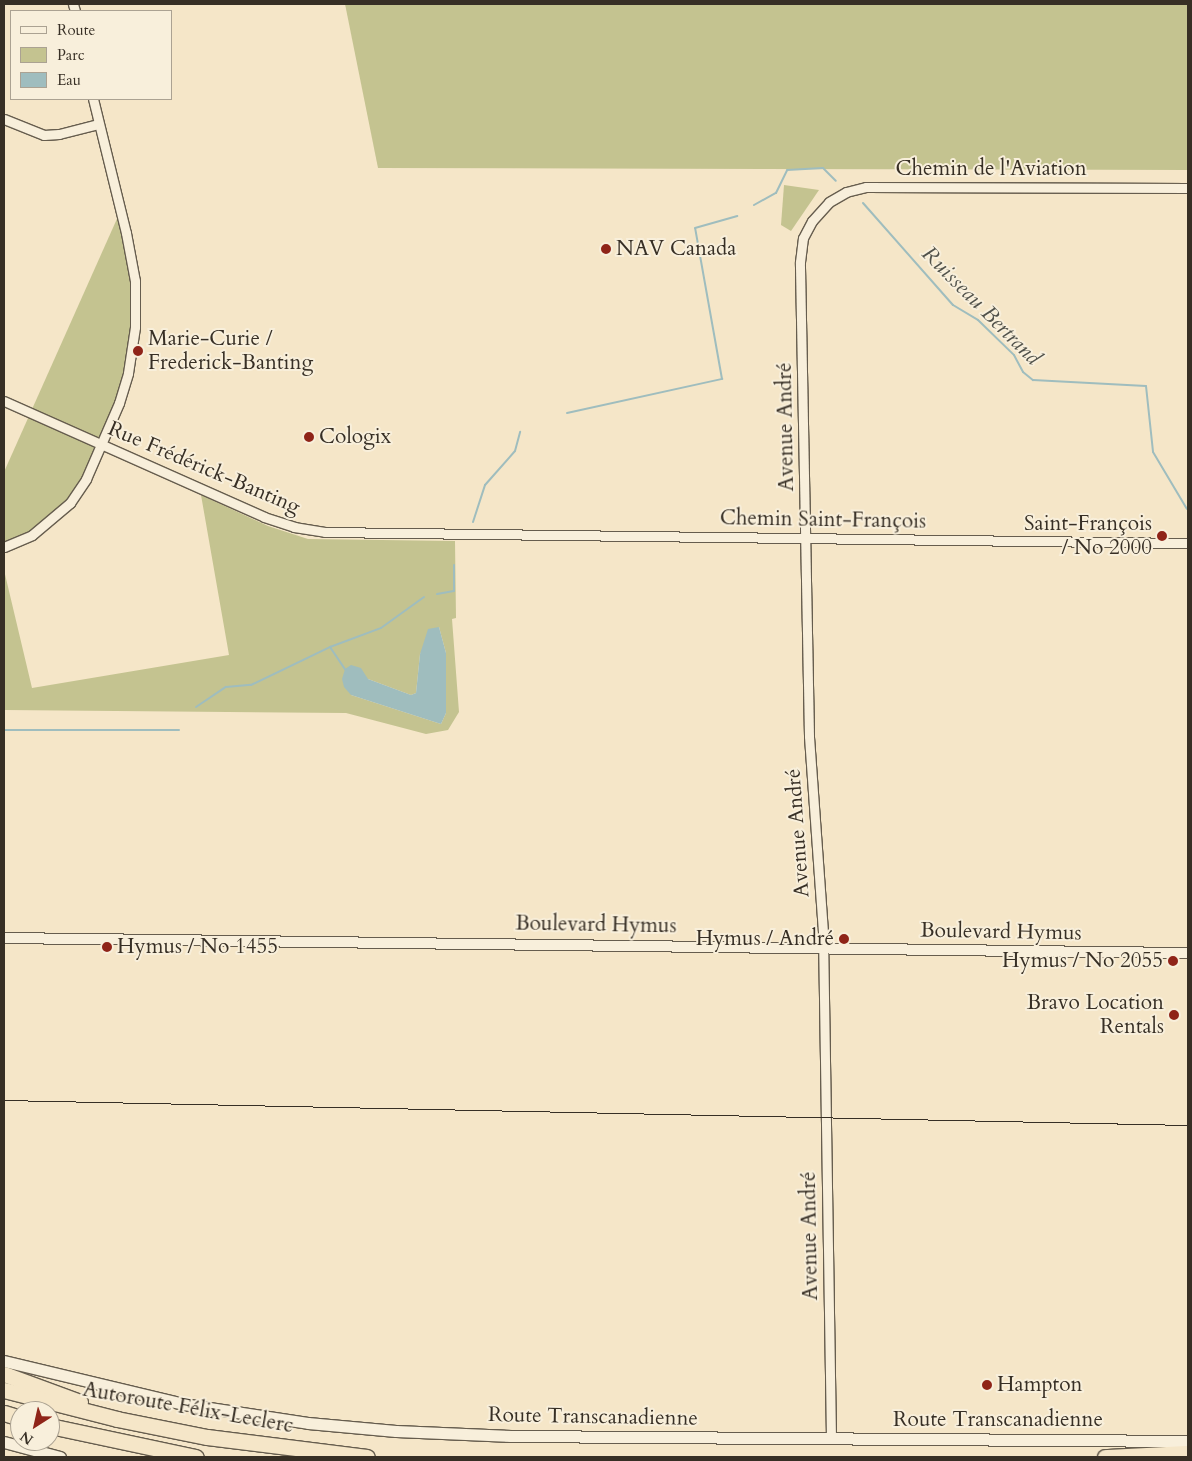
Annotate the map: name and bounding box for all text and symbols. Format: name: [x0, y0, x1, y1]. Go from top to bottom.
legend: [10, 10, 172, 100]
text: Route: [57, 20, 95, 40]
text: Parc: [57, 45, 85, 65]
text: Eau: [57, 70, 81, 90]
street label: Chemin de l'Aviation: [895, 156, 1087, 182]
place label: NAV Canada: [616, 236, 736, 262]
water label: Ruisseau Bertrand: [916, 241, 1046, 371]
marker: NAV Canada: [600, 243, 612, 255]
place label: Marie-Curie / Frederick-Banting: [148, 326, 313, 376]
marker: Marie-Curie / Frederick-Banting: [132, 345, 144, 357]
street label: Avenue André: [772, 362, 800, 492]
street label: Rue Frédérick-Banting: [104, 416, 304, 520]
place label: Cologix: [319, 424, 391, 450]
marker: Cologix: [303, 431, 315, 443]
street label: Chemin Saint-François: [720, 506, 926, 534]
place label: Saint-François / No 2000: [1024, 511, 1152, 561]
marker: Saint-François / No 2000: [1156, 530, 1168, 542]
street label: Avenue André: [781, 768, 815, 898]
street label: Boulevard Hymus: [515, 911, 677, 939]
street label: Boulevard Hymus: [920, 918, 1082, 946]
place label: Hymus / André: [696, 926, 834, 952]
marker: Hymus / André: [838, 933, 850, 945]
place label: Hymus / No 1455: [117, 934, 278, 960]
marker: Hymus / No 1455: [101, 941, 113, 953]
place label: Hymus / No 2055: [1002, 948, 1163, 974]
marker: Hymus / No 2055: [1167, 955, 1179, 967]
place label: Bravo Location Rentals: [1027, 990, 1164, 1040]
marker: Bravo Location Rentals: [1168, 1009, 1180, 1021]
street label: Avenue André: [796, 1171, 824, 1301]
place label: Hampton: [997, 1372, 1082, 1398]
street label: Autoroute Félix-Leclerc: [81, 1377, 295, 1439]
marker: Hampton: [981, 1379, 993, 1391]
north arrow: [10, 1401, 60, 1451]
street label: Route Transcanadienne: [488, 1403, 698, 1431]
street label: Route Transcanadienne: [893, 1407, 1103, 1433]
text: N: [16, 1427, 37, 1449]

